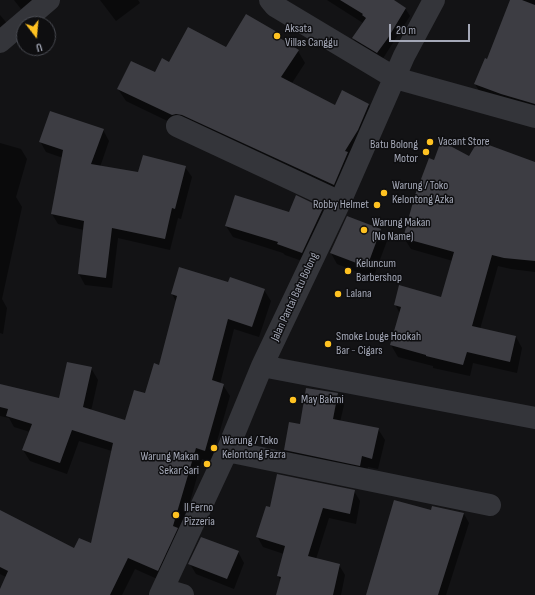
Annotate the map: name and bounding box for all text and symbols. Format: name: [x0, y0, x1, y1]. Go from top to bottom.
north arrow: [16, 16, 56, 56]
scale bar: [391, 16, 472, 42]
place label: Aksata Villas Canggu: [285, 22, 338, 50]
text: 20 m: [396, 23, 416, 38]
marker: Aksata Villas Canggu: [272, 31, 282, 41]
text: U: [35, 40, 44, 54]
place label: Vacant Store: [438, 135, 489, 149]
marker: Vacant Store: [425, 137, 435, 147]
place label: Batu Bolong Motor: [370, 138, 418, 166]
marker: Batu Bolong Motor: [421, 147, 431, 157]
place label: Warung / Toko Kelontong Azka: [392, 179, 454, 207]
marker: Warung / Toko Kelontong Azka: [379, 188, 389, 198]
place label: Robby Helmet: [313, 198, 369, 212]
marker: Robby Helmet: [372, 200, 382, 210]
place label: Warung Makan (No Name): [372, 216, 430, 244]
marker: Warung Makan (No Name): [359, 225, 369, 235]
street label: Jalan Pantai Batu Bolong: [268, 250, 322, 344]
place label: Keluncum Barbershop: [356, 257, 402, 285]
marker: Keluncum Barbershop: [343, 266, 353, 276]
place label: Lalana: [346, 287, 372, 301]
marker: Lalana: [333, 289, 343, 299]
place label: Smoke Louge Hookah Bar - Cigars: [336, 330, 421, 358]
marker: Smoke Louge Hookah Bar - Cigars: [323, 339, 333, 349]
place label: May Bakmi: [301, 393, 344, 407]
marker: May Bakmi: [288, 395, 298, 405]
place label: Warung / Toko Kelontong Fazra: [222, 434, 286, 462]
marker: Warung / Toko Kelontong Fazra: [209, 443, 219, 453]
place label: Warung Makan Sekar Sari: [141, 450, 199, 478]
marker: Warung Makan Sekar Sari: [202, 459, 212, 469]
place label: Il Ferno Pizzeria: [184, 501, 215, 529]
marker: Il Ferno Pizzeria: [171, 510, 181, 520]

